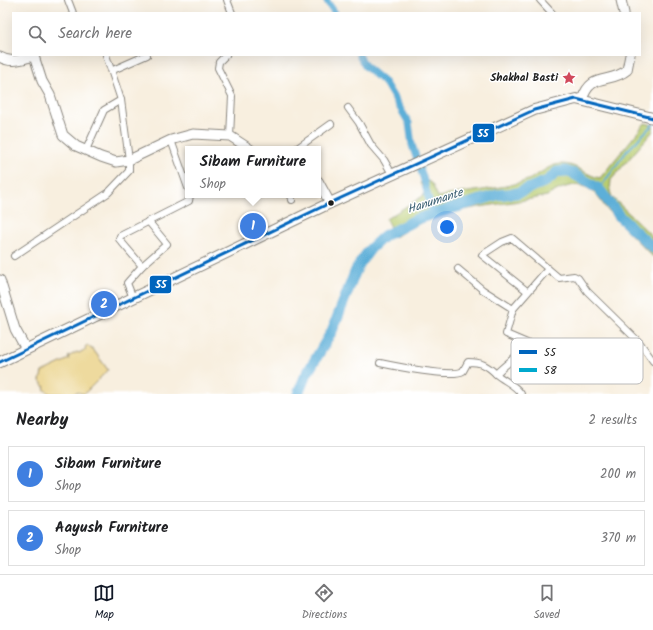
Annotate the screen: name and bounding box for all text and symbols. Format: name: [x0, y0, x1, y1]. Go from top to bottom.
search box: [12, 12, 641, 56]
text: Search here: [58, 22, 132, 46]
icon: search: [26, 23, 48, 45]
place label: Shakhal Basti: [490, 69, 559, 87]
place icon: Shakhal Basti: [561, 70, 577, 86]
line badge: 55: [472, 123, 495, 143]
text: 55: [476, 125, 490, 143]
popup: [185, 146, 321, 198]
text: Sibam Furniture: [200, 150, 306, 174]
text: Shop: [200, 174, 226, 195]
water label: Hanumante: [405, 183, 467, 219]
unlabelled marker: [326, 198, 336, 208]
pin: 1: [240, 211, 266, 241]
your location: [437, 217, 457, 237]
line badge: 55: [149, 275, 172, 294]
text: 55: [154, 276, 168, 294]
pin: 2: [91, 289, 117, 319]
legend: [511, 338, 643, 384]
text: 55: [544, 344, 557, 362]
text: 58: [544, 362, 557, 380]
text: Nearby: [16, 407, 68, 434]
text: 2 results: [589, 410, 637, 431]
text: Sibam Furniture: [55, 452, 161, 476]
text: 1: [28, 464, 32, 485]
text: 200 m: [600, 464, 636, 485]
text: Shop: [55, 476, 81, 497]
text: Aayush Furniture: [55, 516, 168, 540]
text: 2: [26, 528, 34, 549]
text: 370 m: [601, 528, 636, 549]
text: Shop: [55, 540, 81, 561]
tab: Map: [93, 582, 115, 624]
tab: Directions: [302, 582, 347, 624]
tab: Saved: [534, 582, 560, 624]

